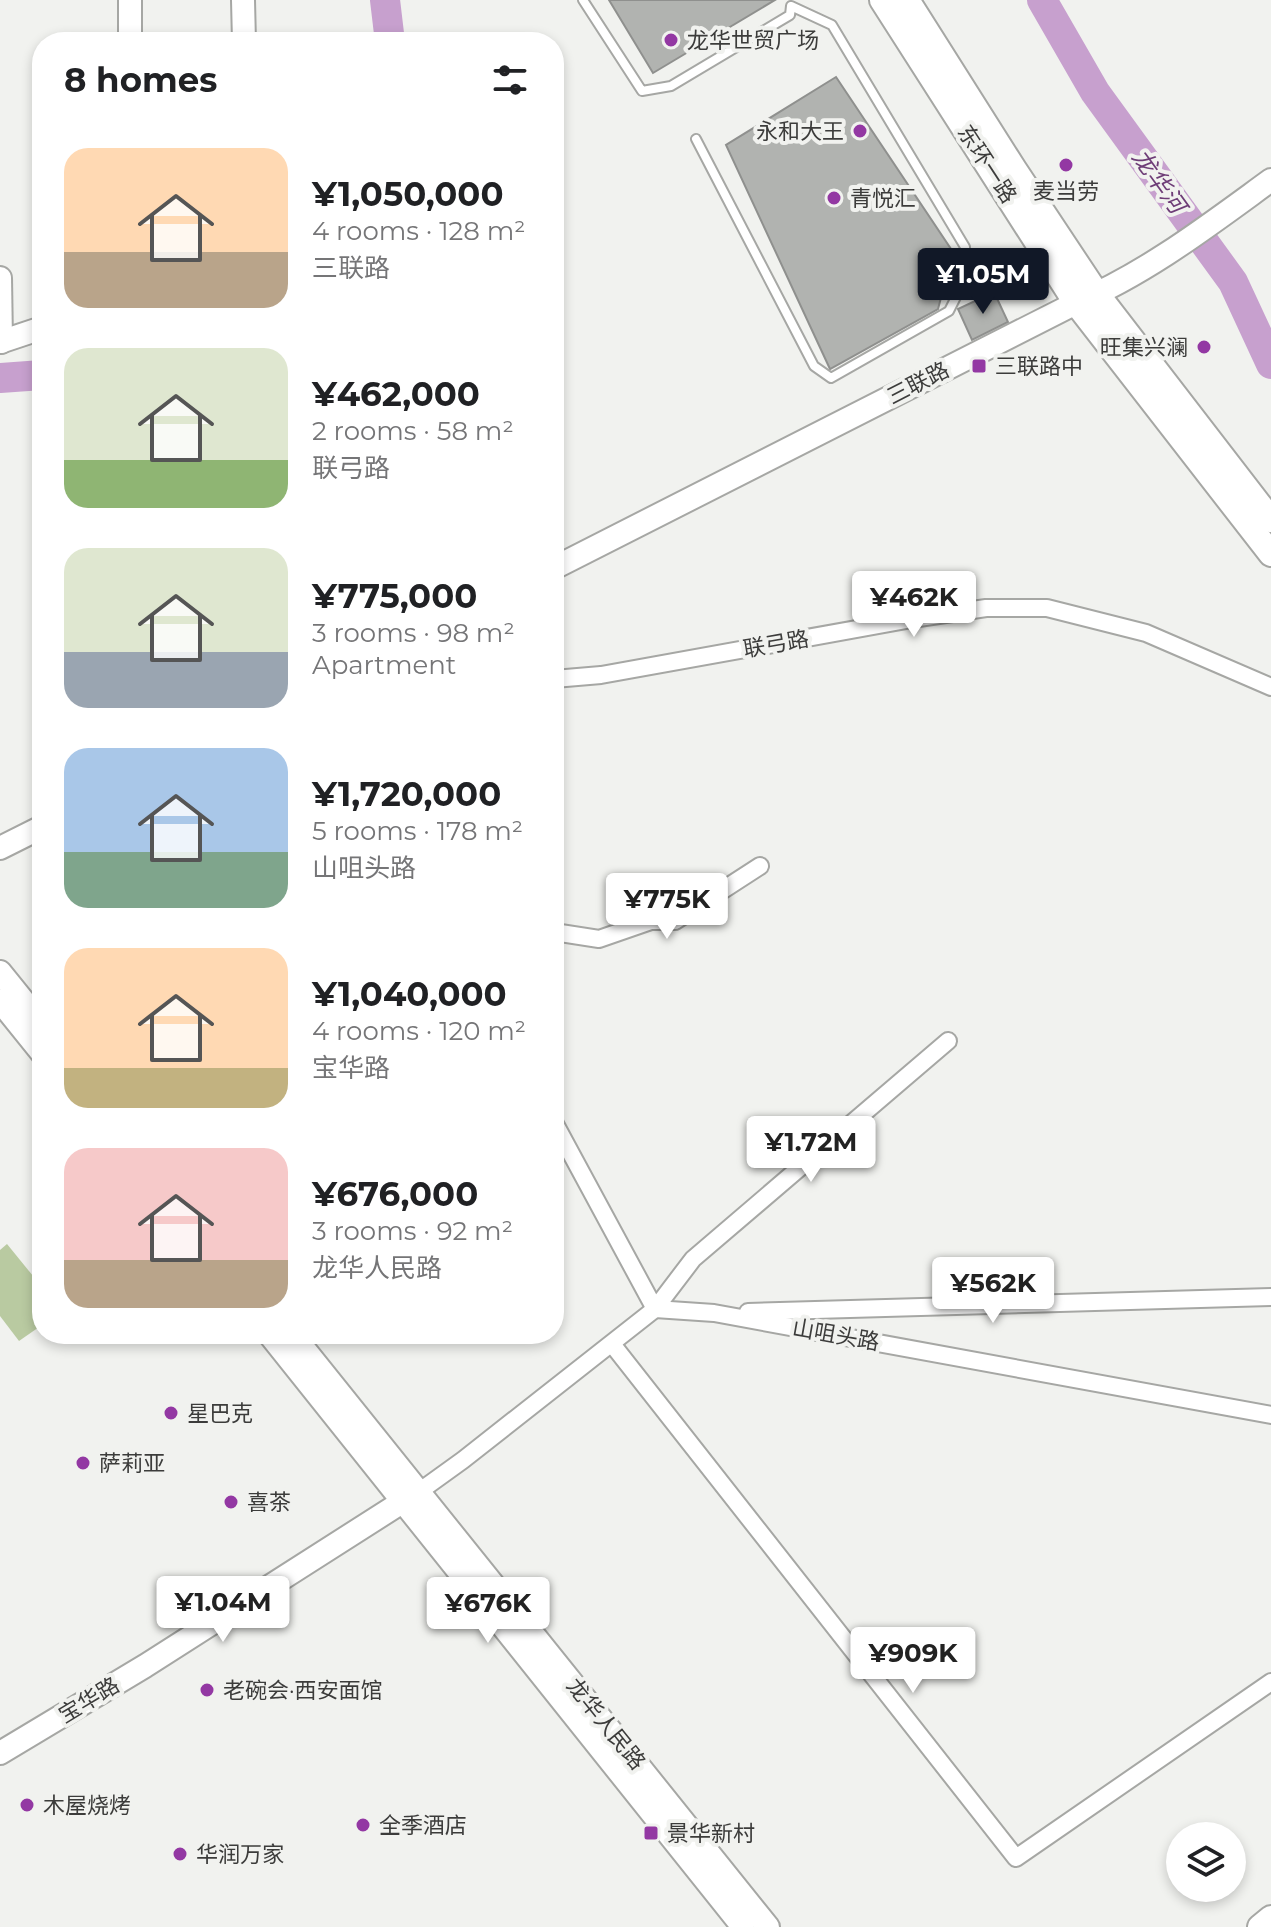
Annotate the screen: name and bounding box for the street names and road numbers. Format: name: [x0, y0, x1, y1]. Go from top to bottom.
street label: 东环一路: [952, 120, 1022, 208]
street label: 三联路: [882, 356, 954, 410]
street label: 联弓路: [741, 625, 811, 663]
street label: 山咀头路: [790, 1314, 882, 1356]
street label: 宝华路: [54, 1671, 124, 1729]
street label: 龙华人民路: [561, 1673, 651, 1775]

